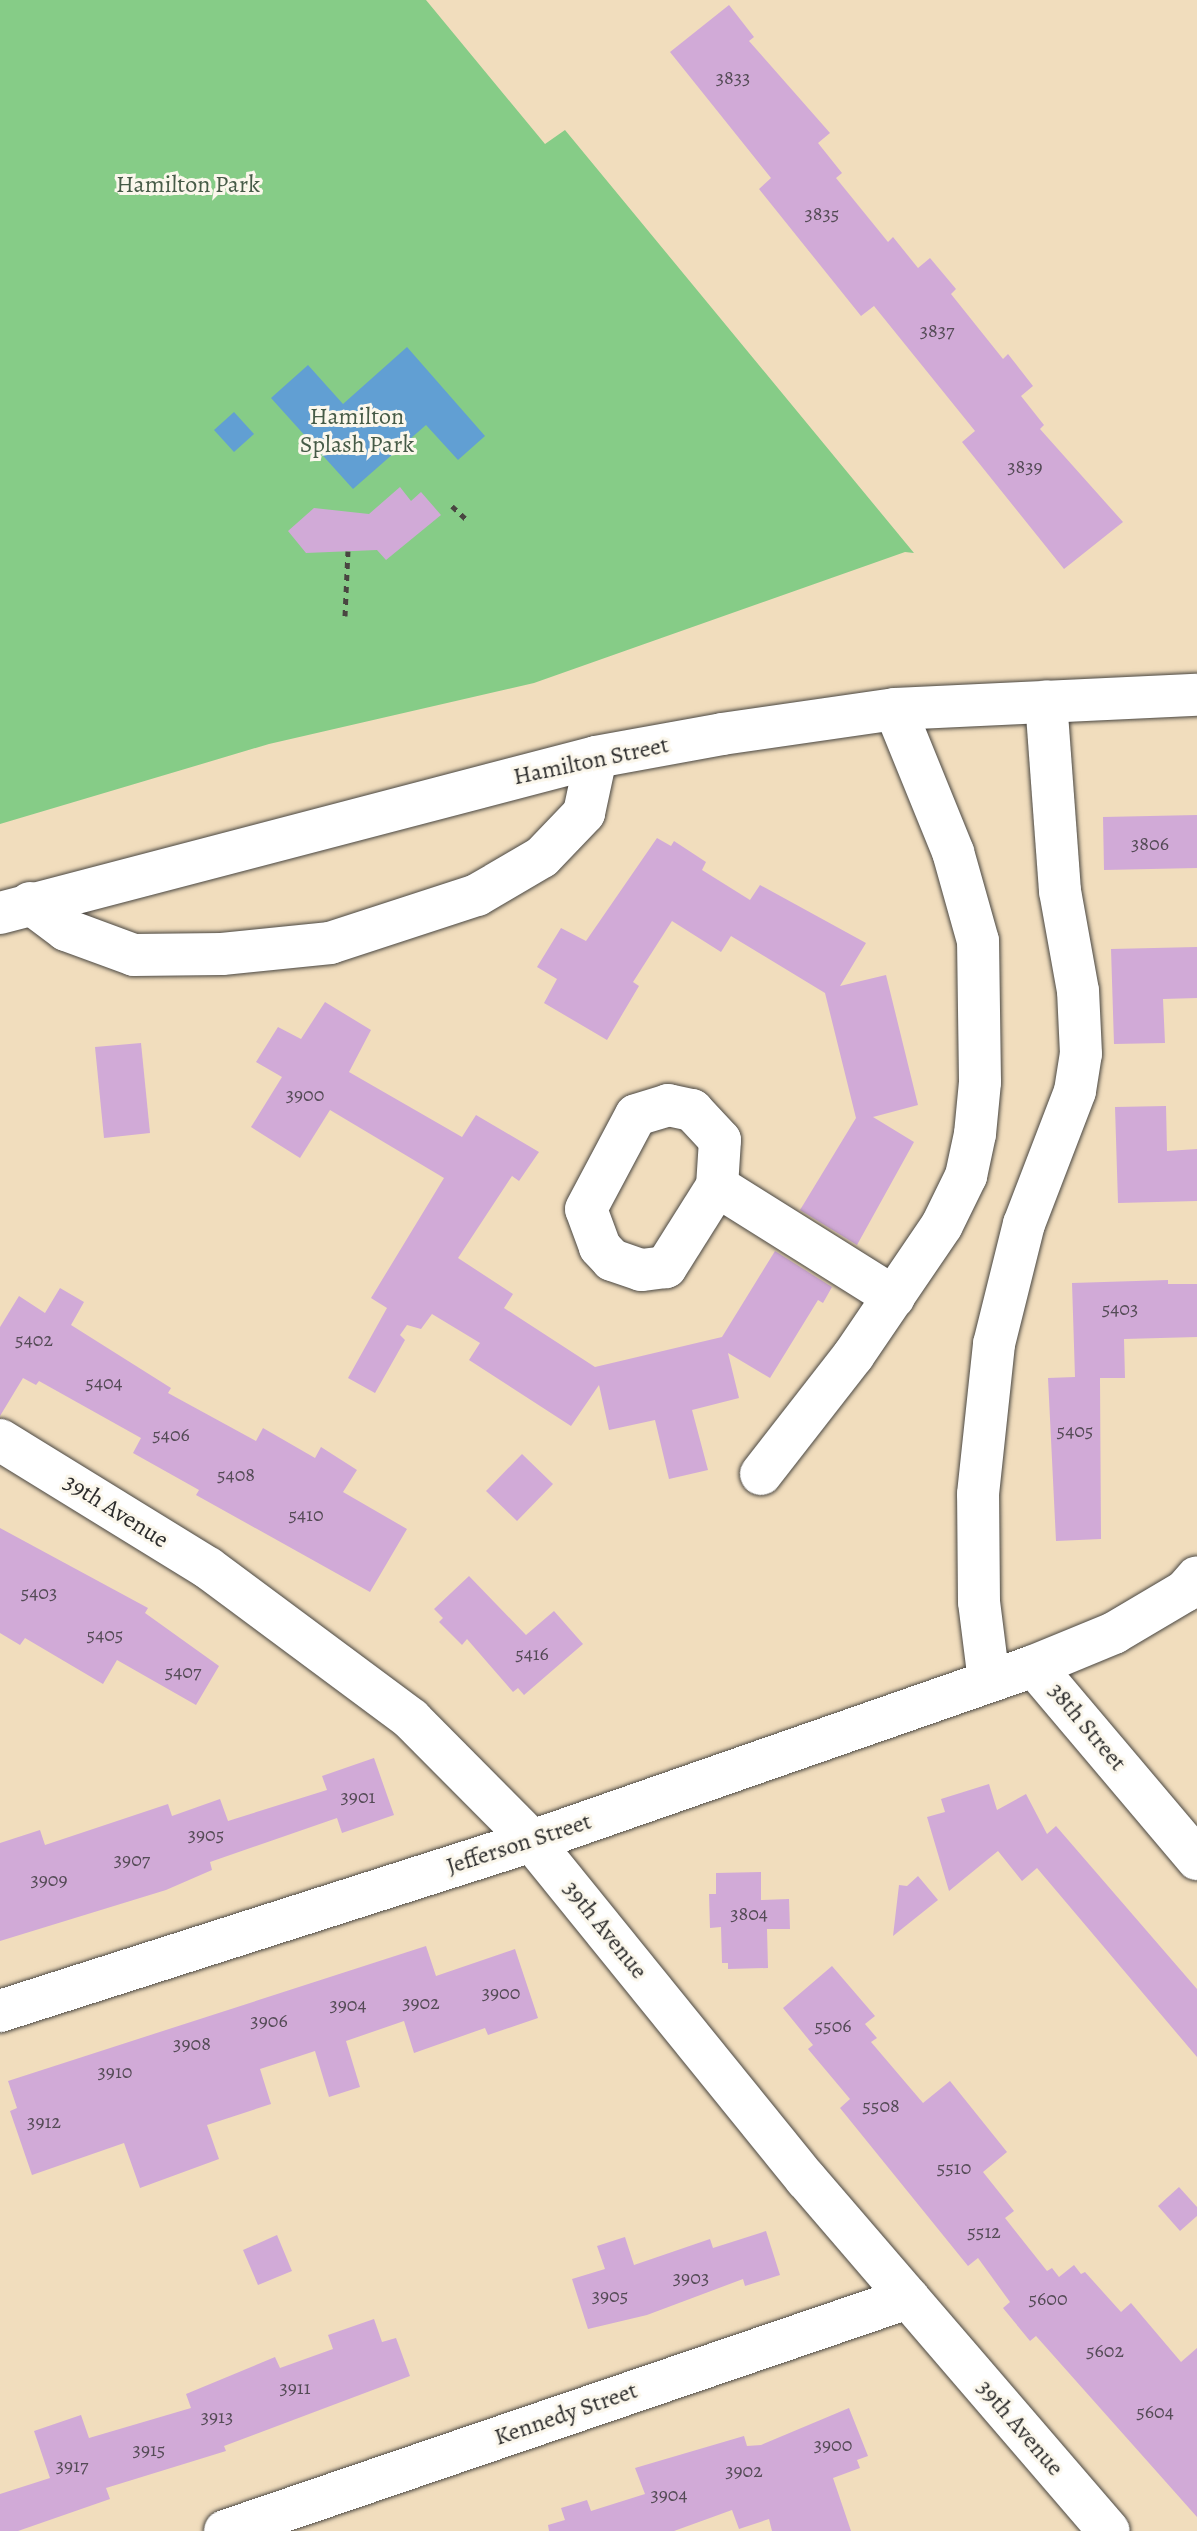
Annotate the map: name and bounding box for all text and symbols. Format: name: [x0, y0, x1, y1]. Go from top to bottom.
house number: 3833: [716, 65, 750, 89]
park label: Hamilton Park: [116, 171, 260, 199]
house number: 3835: [805, 201, 839, 225]
house number: 3837: [920, 318, 954, 342]
park label: Hamilton Splash Park: [300, 403, 414, 459]
house number: 3839: [1007, 454, 1043, 478]
street label: Hamilton Street: [511, 730, 671, 792]
house number: 3806: [1131, 831, 1169, 855]
house number: 3900: [286, 1082, 324, 1106]
house number: 5403: [1102, 1296, 1138, 1320]
house number: 5402: [15, 1327, 53, 1351]
house number: 5404: [85, 1370, 123, 1394]
house number: 5405: [1057, 1418, 1093, 1442]
house number: 5406: [152, 1422, 190, 1446]
house number: 5408: [217, 1462, 255, 1486]
street label: 39th Avenue: [58, 1468, 174, 1554]
house number: 5410: [288, 1502, 324, 1526]
house number: 5403: [21, 1580, 57, 1604]
house number: 5405: [87, 1622, 123, 1646]
house number: 5416: [515, 1641, 549, 1665]
house number: 5407: [165, 1659, 201, 1683]
street label: 38th Street: [1042, 1677, 1132, 1777]
house number: 3901: [341, 1784, 375, 1808]
street label: Jefferson Street: [443, 1807, 595, 1881]
house number: 3905: [188, 1822, 224, 1846]
house number: 3907: [114, 1847, 150, 1871]
house number: 3909: [30, 1867, 68, 1891]
street label: 39th Avenue: [557, 1875, 653, 1985]
house number: 3804: [730, 1901, 768, 1925]
house number: 3900: [482, 1980, 520, 2004]
house number: 3902: [402, 1990, 440, 2014]
house number: 3904: [329, 1992, 367, 2016]
house number: 3906: [250, 2008, 288, 2032]
house number: 5506: [814, 2013, 852, 2037]
house number: 3908: [173, 2031, 211, 2055]
house number: 3910: [98, 2059, 132, 2083]
house number: 5508: [862, 2093, 900, 2117]
house number: 3912: [27, 2109, 61, 2133]
house number: 5510: [937, 2155, 971, 2179]
house number: 5512: [967, 2219, 1001, 2243]
house number: 3903: [673, 2265, 709, 2289]
house number: 3905: [592, 2283, 628, 2307]
house number: 5600: [1028, 2286, 1068, 2310]
house number: 5602: [1086, 2338, 1124, 2362]
street label: 39th Avenue: [970, 2374, 1070, 2482]
house number: 3911: [279, 2375, 311, 2399]
street label: Kennedy Street: [491, 2376, 641, 2452]
house number: 5604: [1136, 2399, 1174, 2423]
house number: 3913: [201, 2404, 233, 2428]
house number: 3900: [814, 2432, 852, 2456]
house number: 3915: [133, 2437, 165, 2461]
house number: 3917: [56, 2453, 88, 2477]
house number: 3902: [725, 2458, 763, 2482]
house number: 3904: [650, 2482, 688, 2506]

